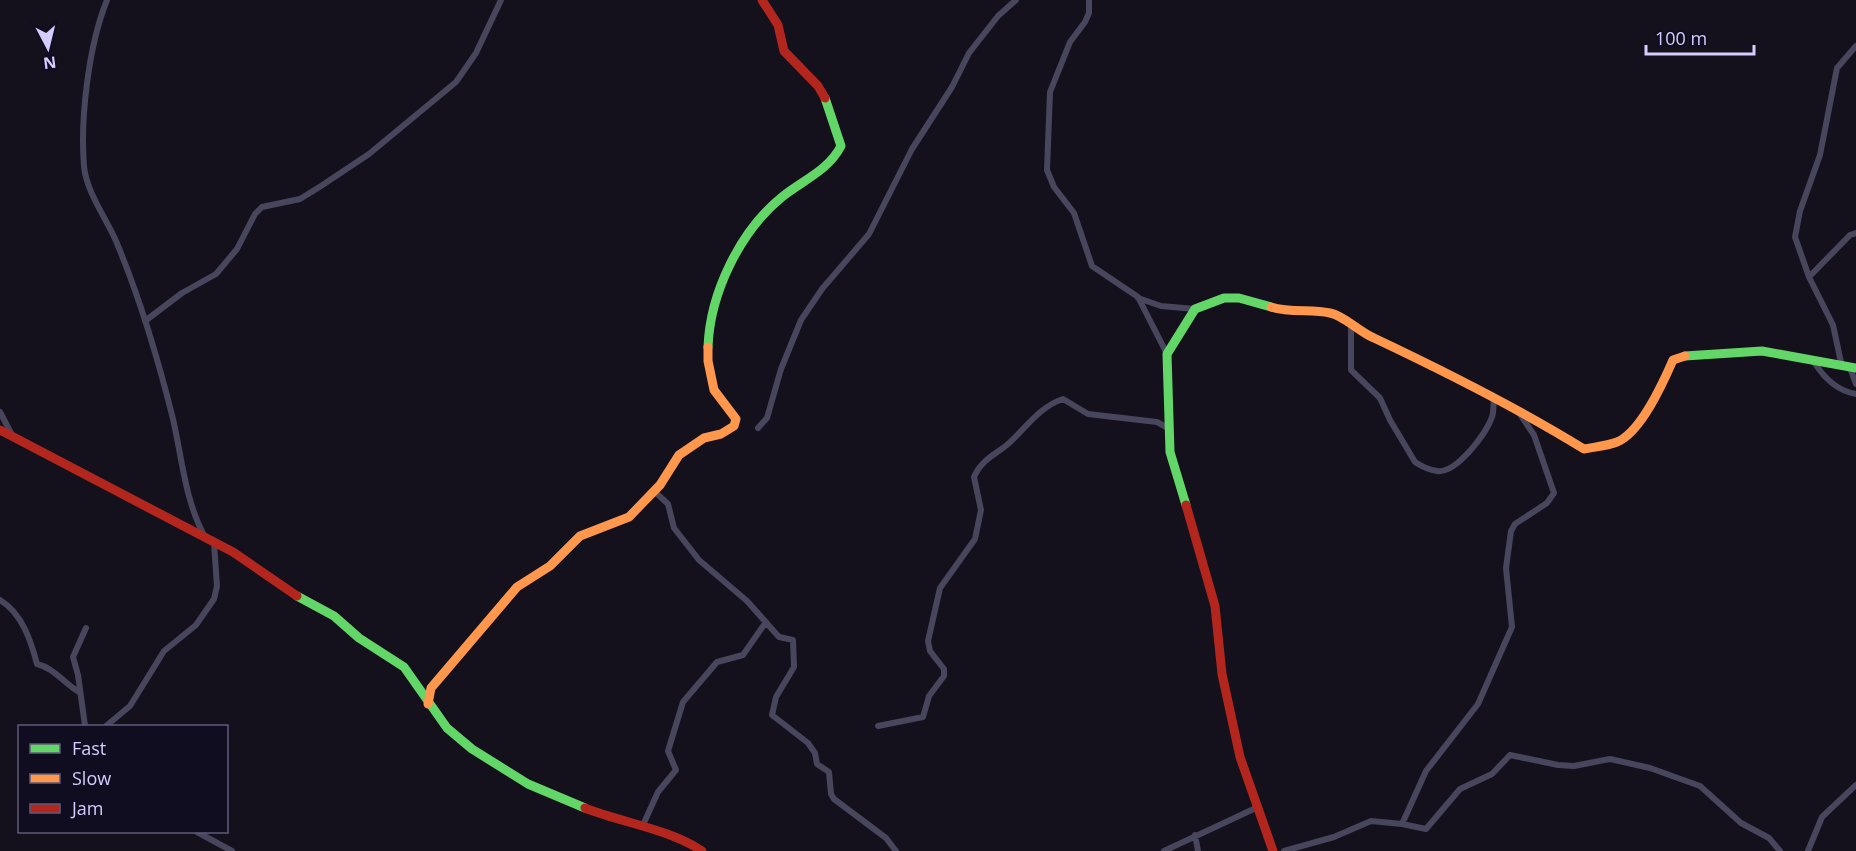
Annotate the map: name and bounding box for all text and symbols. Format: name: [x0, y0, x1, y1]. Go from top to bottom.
north arrow: [18, 18, 78, 78]
scale bar: [1646, 18, 1754, 56]
text: 100 m: [1655, 26, 1707, 50]
text: N: [42, 51, 58, 75]
legend: [18, 725, 228, 833]
text: Fast: [72, 736, 106, 760]
text: Slow: [72, 766, 111, 790]
text: Jam: [70, 796, 104, 820]

